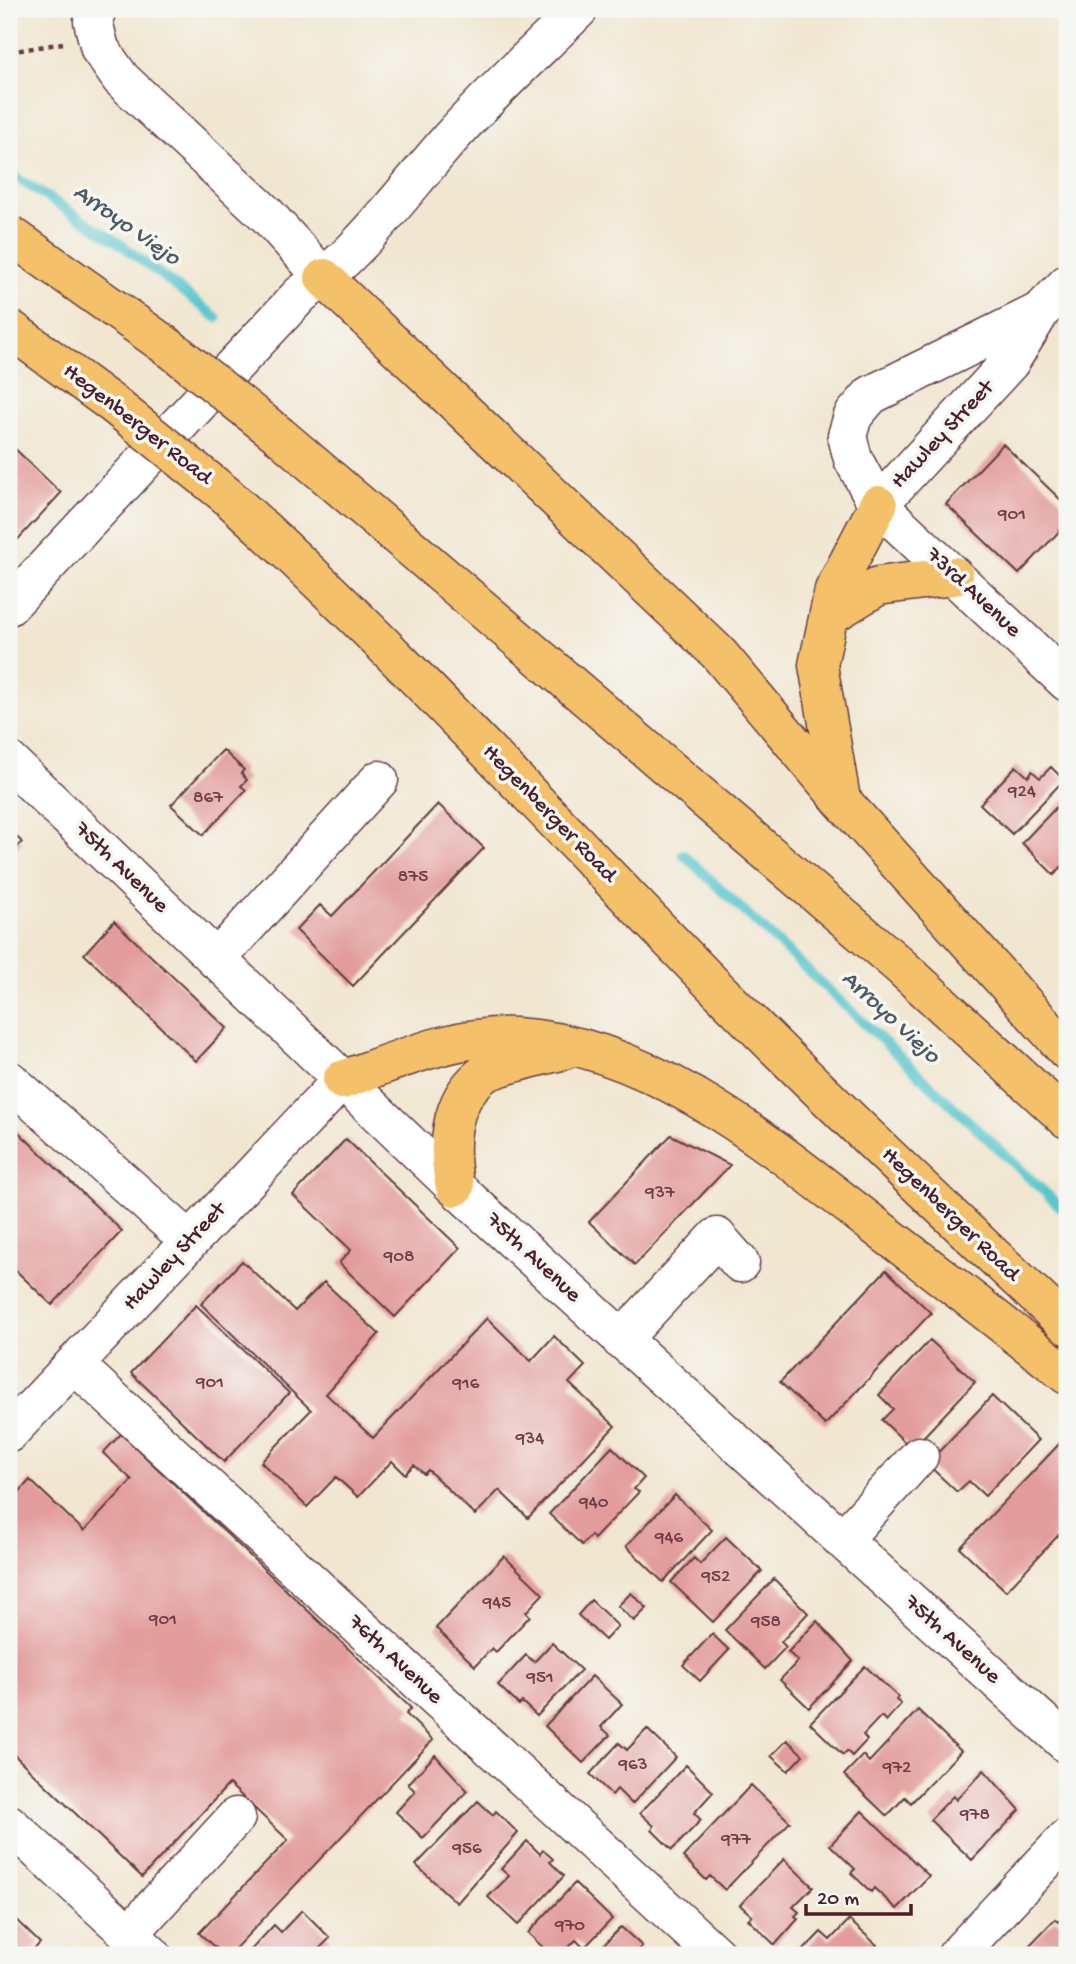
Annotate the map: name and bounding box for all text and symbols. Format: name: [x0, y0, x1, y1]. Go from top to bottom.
water label: Arroyo Viejo: [67, 179, 186, 274]
street label: Hegenberger Road: [57, 358, 218, 493]
street label: Hawley Street: [886, 374, 1001, 495]
house number: 901: [997, 504, 1026, 527]
street label: 73rd Avenue: [919, 541, 1027, 645]
street label: Hegenberger Road: [476, 739, 623, 890]
house number: 924: [1007, 781, 1036, 804]
house number: 867: [193, 787, 224, 810]
street label: 75th Avenue: [68, 816, 174, 920]
house number: 875: [398, 866, 428, 889]
water label: Arroyo Viejo: [835, 965, 946, 1072]
street label: Hegenberger Road: [875, 1142, 1026, 1289]
house number: 937: [644, 1182, 676, 1205]
street label: Hawley Street: [118, 1196, 233, 1317]
street label: 75th Avenue: [479, 1206, 587, 1310]
house number: 908: [383, 1246, 414, 1269]
house number: 901: [195, 1372, 224, 1395]
house number: 916: [452, 1373, 480, 1396]
house number: 934: [515, 1428, 544, 1451]
house number: 940: [578, 1492, 609, 1515]
house number: 946: [654, 1527, 683, 1550]
house number: 952: [701, 1566, 730, 1589]
street label: 75th Avenue: [897, 1589, 1007, 1691]
house number: 945: [482, 1592, 511, 1615]
house number: 901: [148, 1609, 177, 1632]
street label: 76th Avenue: [341, 1609, 449, 1712]
house number: 958: [750, 1611, 781, 1634]
house number: 951: [525, 1667, 554, 1690]
house number: 963: [617, 1754, 648, 1777]
house number: 972: [882, 1757, 911, 1780]
house number: 978: [959, 1804, 990, 1827]
house number: 977: [720, 1829, 752, 1852]
house number: 956: [451, 1838, 482, 1861]
scale bar: [806, 1873, 912, 1917]
text: 20 m: [817, 1888, 859, 1913]
house number: 970: [554, 1915, 585, 1938]

